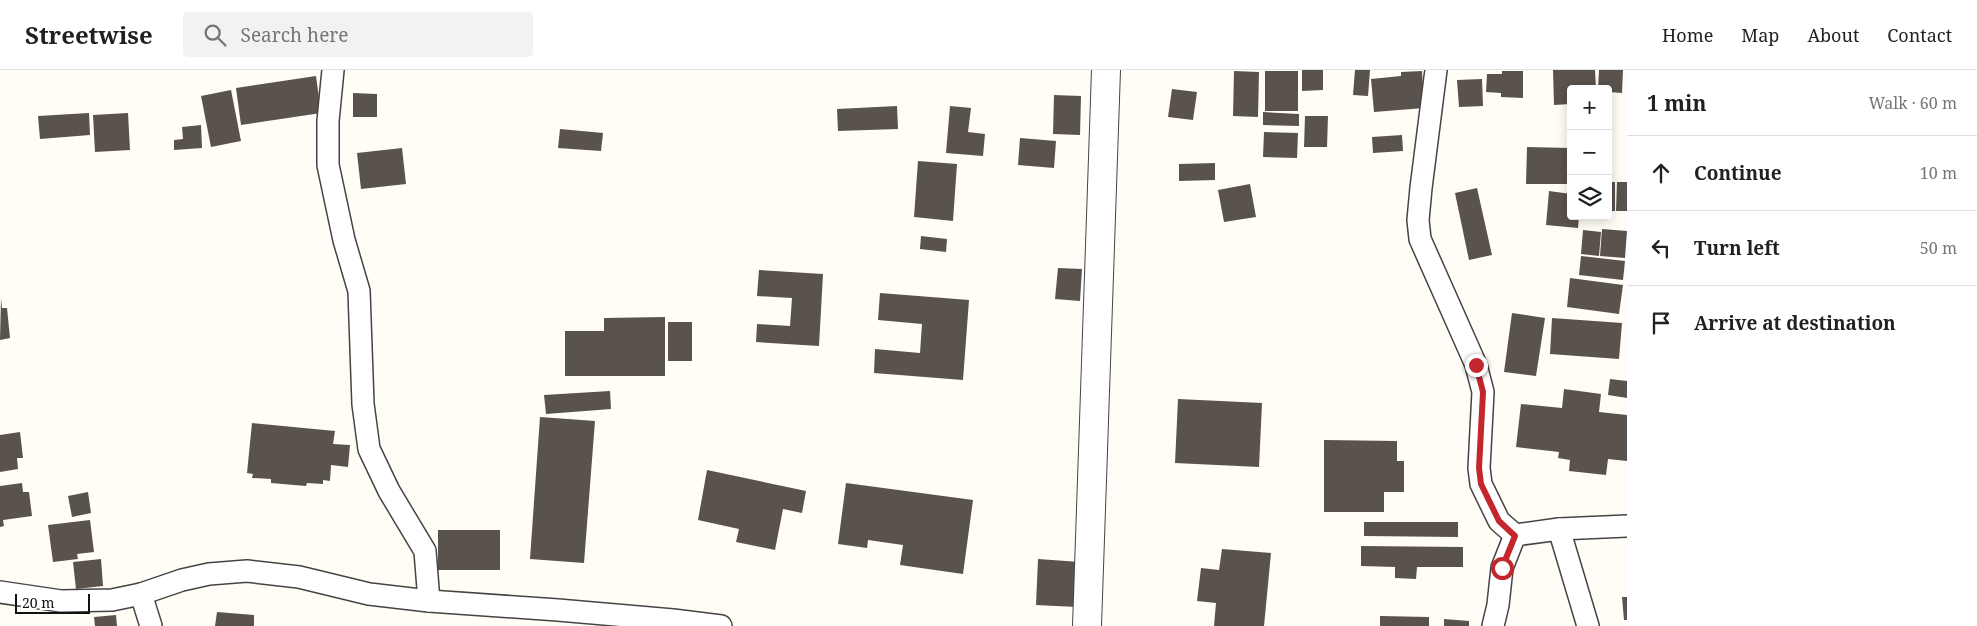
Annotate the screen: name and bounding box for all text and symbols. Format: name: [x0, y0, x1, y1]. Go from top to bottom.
search box: [183, 12, 533, 57]
text: Streetwise: [25, 18, 153, 51]
icon: search: [201, 21, 229, 49]
text: Search here: [241, 22, 348, 48]
text: Home: [1662, 23, 1713, 47]
text: Map: [1741, 23, 1779, 47]
text: About: [1807, 23, 1859, 47]
text: Contact: [1887, 23, 1952, 47]
map controls: [1567, 85, 1612, 220]
button: +: [1567, 85, 1612, 130]
text: 1 min: [1647, 89, 1706, 117]
text: Walk · 60 m: [1869, 92, 1957, 114]
button: −: [1567, 130, 1612, 175]
icon: ahead: [1647, 159, 1675, 187]
text: Continue: [1694, 160, 1782, 186]
text: 10 m: [1920, 162, 1957, 184]
button: layers: [1567, 175, 1612, 220]
icon: left: [1647, 234, 1675, 262]
text: Turn left: [1694, 235, 1780, 261]
text: 50 m: [1920, 237, 1957, 259]
icon: arrive: [1647, 309, 1675, 337]
text: Arrive at destination: [1694, 310, 1896, 336]
route end: [1465, 354, 1488, 377]
route start: [1491, 557, 1514, 580]
scale bar: [15, 591, 90, 614]
text: 20 m: [22, 593, 55, 612]

